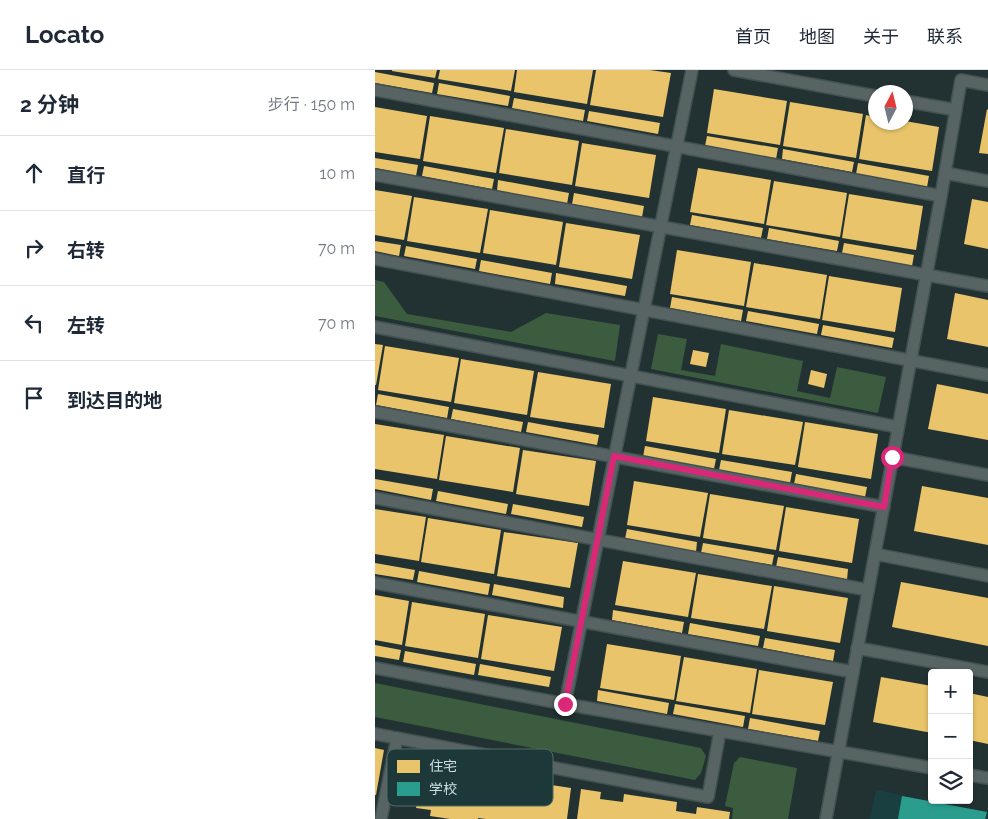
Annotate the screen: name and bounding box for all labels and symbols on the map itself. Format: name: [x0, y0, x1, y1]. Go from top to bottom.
north arrow: [868, 85, 913, 130]
route start: [881, 446, 904, 469]
route end: [554, 693, 577, 716]
legend: [387, 749, 553, 806]
text: 住宅: [429, 758, 457, 774]
text: 学校: [429, 781, 457, 797]

